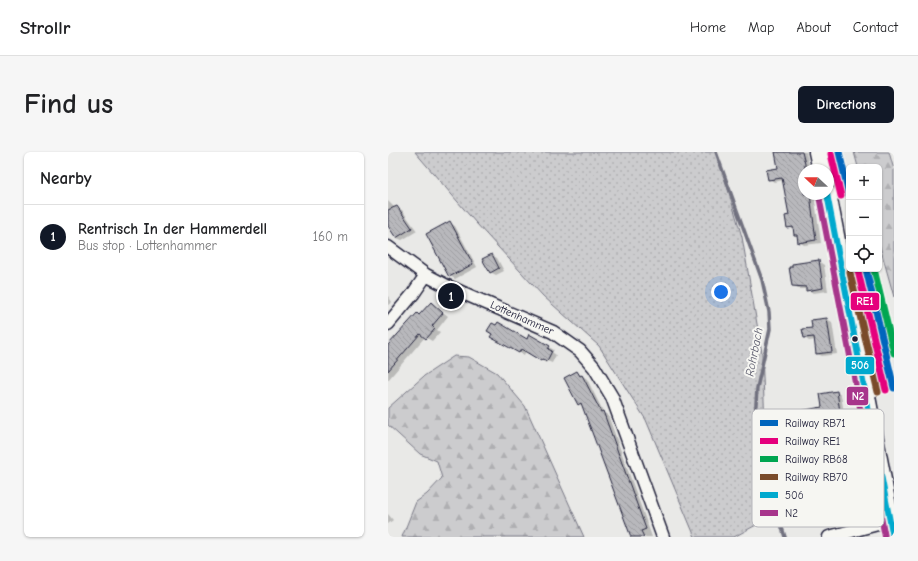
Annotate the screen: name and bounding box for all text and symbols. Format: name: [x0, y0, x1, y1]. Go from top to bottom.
text: Strollr: [20, 17, 70, 39]
text: Home: [690, 19, 726, 36]
text: Map: [748, 19, 774, 36]
text: About: [796, 19, 831, 36]
text: Contact: [853, 19, 898, 36]
button: Directions: [798, 86, 894, 123]
text: Find us: [24, 88, 113, 120]
north arrow: [798, 164, 834, 200]
map controls: [846, 164, 882, 272]
button: +: [846, 164, 882, 200]
text: Nearby: [40, 169, 91, 188]
button: −: [846, 200, 882, 236]
text: Rentrisch In der Hammerdell: [78, 220, 267, 238]
text: 1: [50, 229, 56, 244]
text: 160 m: [313, 229, 348, 244]
button: locate: [846, 236, 882, 272]
text: Bus stop · Lottenhammer: [78, 238, 217, 253]
pin: 1: [438, 281, 464, 311]
your location: [711, 282, 731, 302]
line badge: RE1: [850, 292, 880, 311]
text: RE1: [856, 295, 874, 308]
street label: Lottenhammer: [488, 298, 556, 338]
water label: Rohrbach: [742, 326, 766, 378]
unlabelled marker: [850, 334, 860, 344]
line badge: 506: [845, 356, 875, 375]
text: 506: [851, 359, 869, 372]
line badge: N2: [846, 386, 869, 406]
text: N2: [852, 390, 865, 403]
legend: [752, 409, 884, 527]
text: Railway RB71: [785, 417, 846, 430]
text: Railway RE1: [785, 435, 840, 448]
text: Railway RB68: [785, 453, 848, 466]
text: Railway RB70: [785, 471, 848, 484]
text: 506: [785, 489, 804, 502]
text: N2: [785, 507, 798, 520]

